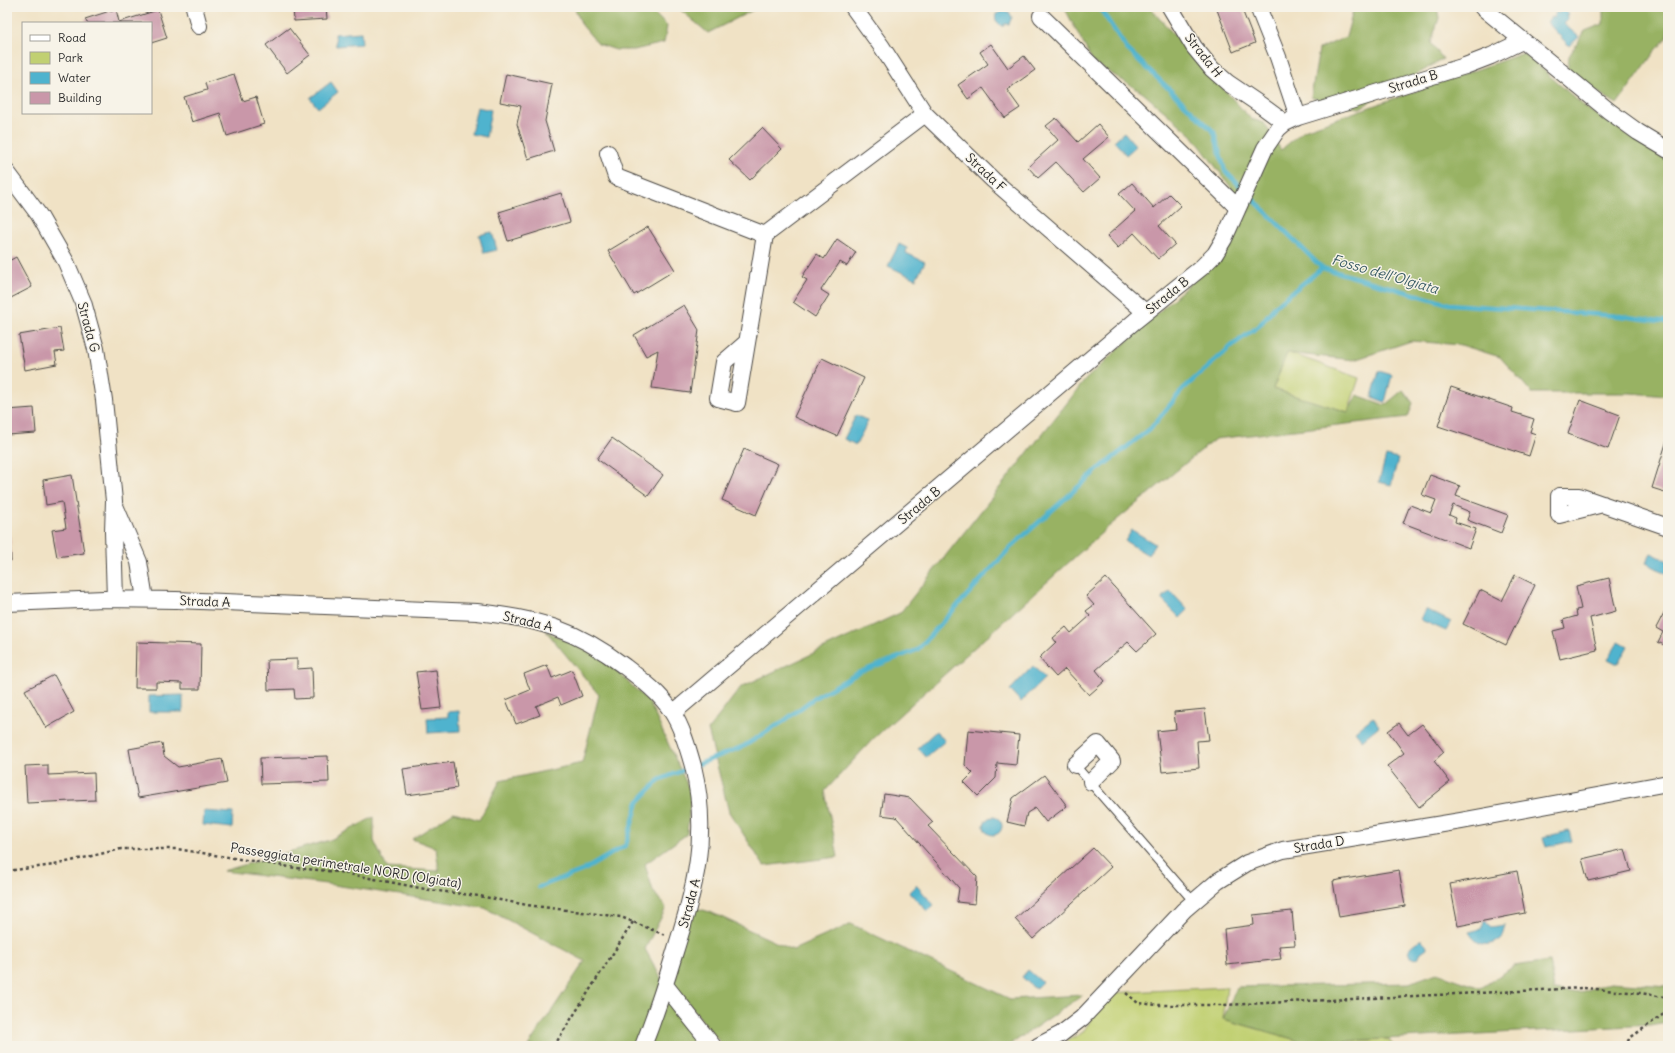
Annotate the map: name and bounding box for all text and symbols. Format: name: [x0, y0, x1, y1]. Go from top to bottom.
legend: [22, 22, 152, 114]
text: Road: [58, 30, 86, 45]
street label: Strada H: [1181, 30, 1226, 81]
text: Park: [58, 50, 83, 65]
street label: Strada B: [1386, 66, 1440, 97]
text: Water: [58, 70, 91, 85]
text: Building: [58, 90, 102, 105]
street label: Strada F: [962, 149, 1010, 196]
water label: Fosso dell’Olgiata: [1330, 250, 1441, 298]
street label: Strada B: [1142, 273, 1192, 318]
street label: Strada G: [74, 300, 103, 354]
street label: Strada B: [894, 483, 944, 528]
street label: Strada A: [179, 592, 230, 611]
street label: Strada A: [501, 608, 554, 635]
street label: Strada D: [1292, 832, 1346, 857]
street label: Passeggiata perimetrale NORD (Olgiata): [229, 839, 463, 892]
street label: Strada A: [675, 877, 704, 930]

